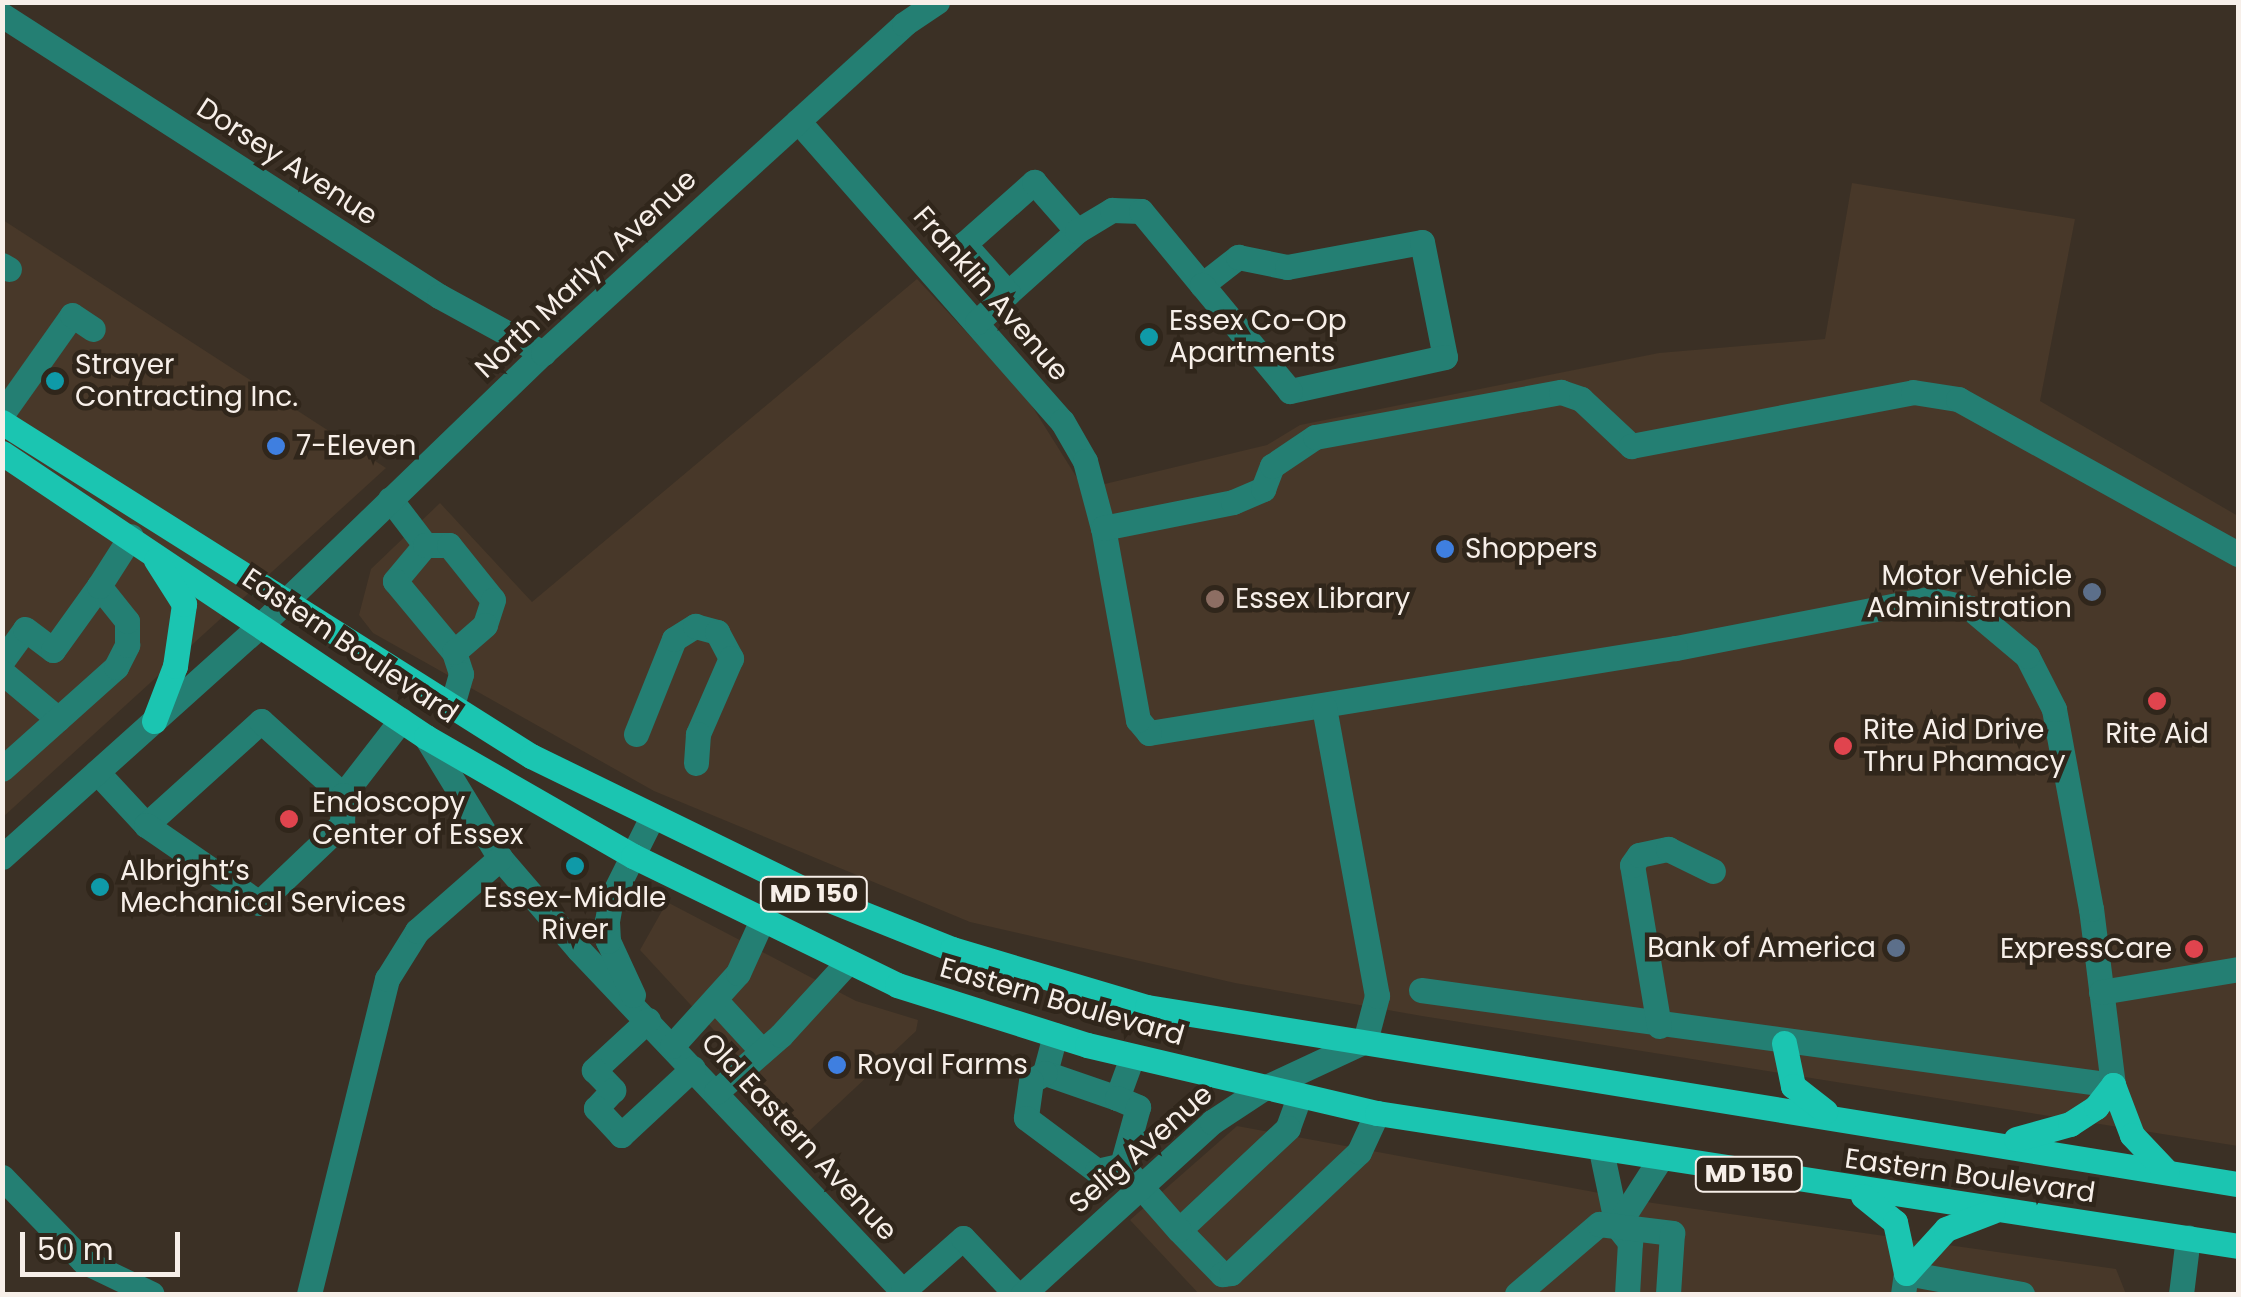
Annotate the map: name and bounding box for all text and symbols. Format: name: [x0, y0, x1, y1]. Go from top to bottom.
street label: Dorsey Avenue: [190, 91, 384, 233]
street label: North Marlyn Avenue: [468, 163, 704, 385]
street label: Franklin Avenue: [906, 200, 1076, 388]
place label: Essex Co-Op Apartments: [1169, 304, 1347, 370]
marker: Essex Co-Op Apartments: [1138, 326, 1160, 348]
place label: Strayer Contracting Inc.: [75, 348, 298, 414]
marker: Strayer Contracting Inc.: [44, 370, 66, 392]
place label: 7-Eleven: [296, 429, 416, 463]
marker: 7-Eleven: [265, 435, 287, 457]
place label: Shoppers: [1465, 532, 1598, 566]
marker: Shoppers: [1434, 538, 1456, 560]
place label: Motor Vehicle Administration: [1867, 559, 2072, 625]
street label: Eastern Boulevard: [236, 561, 464, 731]
marker: Motor Vehicle Administration: [2081, 581, 2103, 603]
place label: Essex Library: [1235, 582, 1410, 616]
marker: Essex Library: [1204, 588, 1226, 610]
marker: Rite Aid: [2146, 690, 2168, 712]
place label: Rite Aid Drive Thru Phamacy: [1863, 713, 2065, 779]
place label: Rite Aid: [2105, 717, 2209, 751]
marker: Rite Aid Drive Thru Phamacy: [1832, 735, 1854, 757]
place label: Endoscopy Center of Essex: [312, 786, 523, 852]
marker: Endoscopy Center of Essex: [276, 806, 302, 832]
place label: Albright’s Mechanical Services: [120, 854, 406, 920]
marker: Essex-Middle River: [564, 855, 586, 877]
road number: MD 150: [759, 874, 869, 914]
marker: Albright’s Mechanical Services: [89, 876, 111, 898]
place label: Essex-Middle River: [484, 881, 666, 947]
place label: Bank of America: [1647, 931, 1876, 965]
place label: ExpressCare: [2000, 932, 2172, 966]
marker: ExpressCare: [2181, 936, 2207, 962]
marker: Bank of America: [1885, 937, 1907, 959]
street label: Eastern Boulevard: [936, 951, 1188, 1053]
street label: Old Eastern Avenue: [694, 1026, 904, 1248]
place label: Royal Farms: [857, 1048, 1028, 1082]
marker: Royal Farms: [826, 1054, 848, 1076]
street label: Selig Avenue: [1062, 1078, 1220, 1220]
street label: Eastern Boulevard: [1843, 1142, 2097, 1210]
road number: MD 150: [1694, 1154, 1804, 1194]
scale bar: [25, 1212, 185, 1274]
text: 50 m: [37, 1228, 114, 1271]

